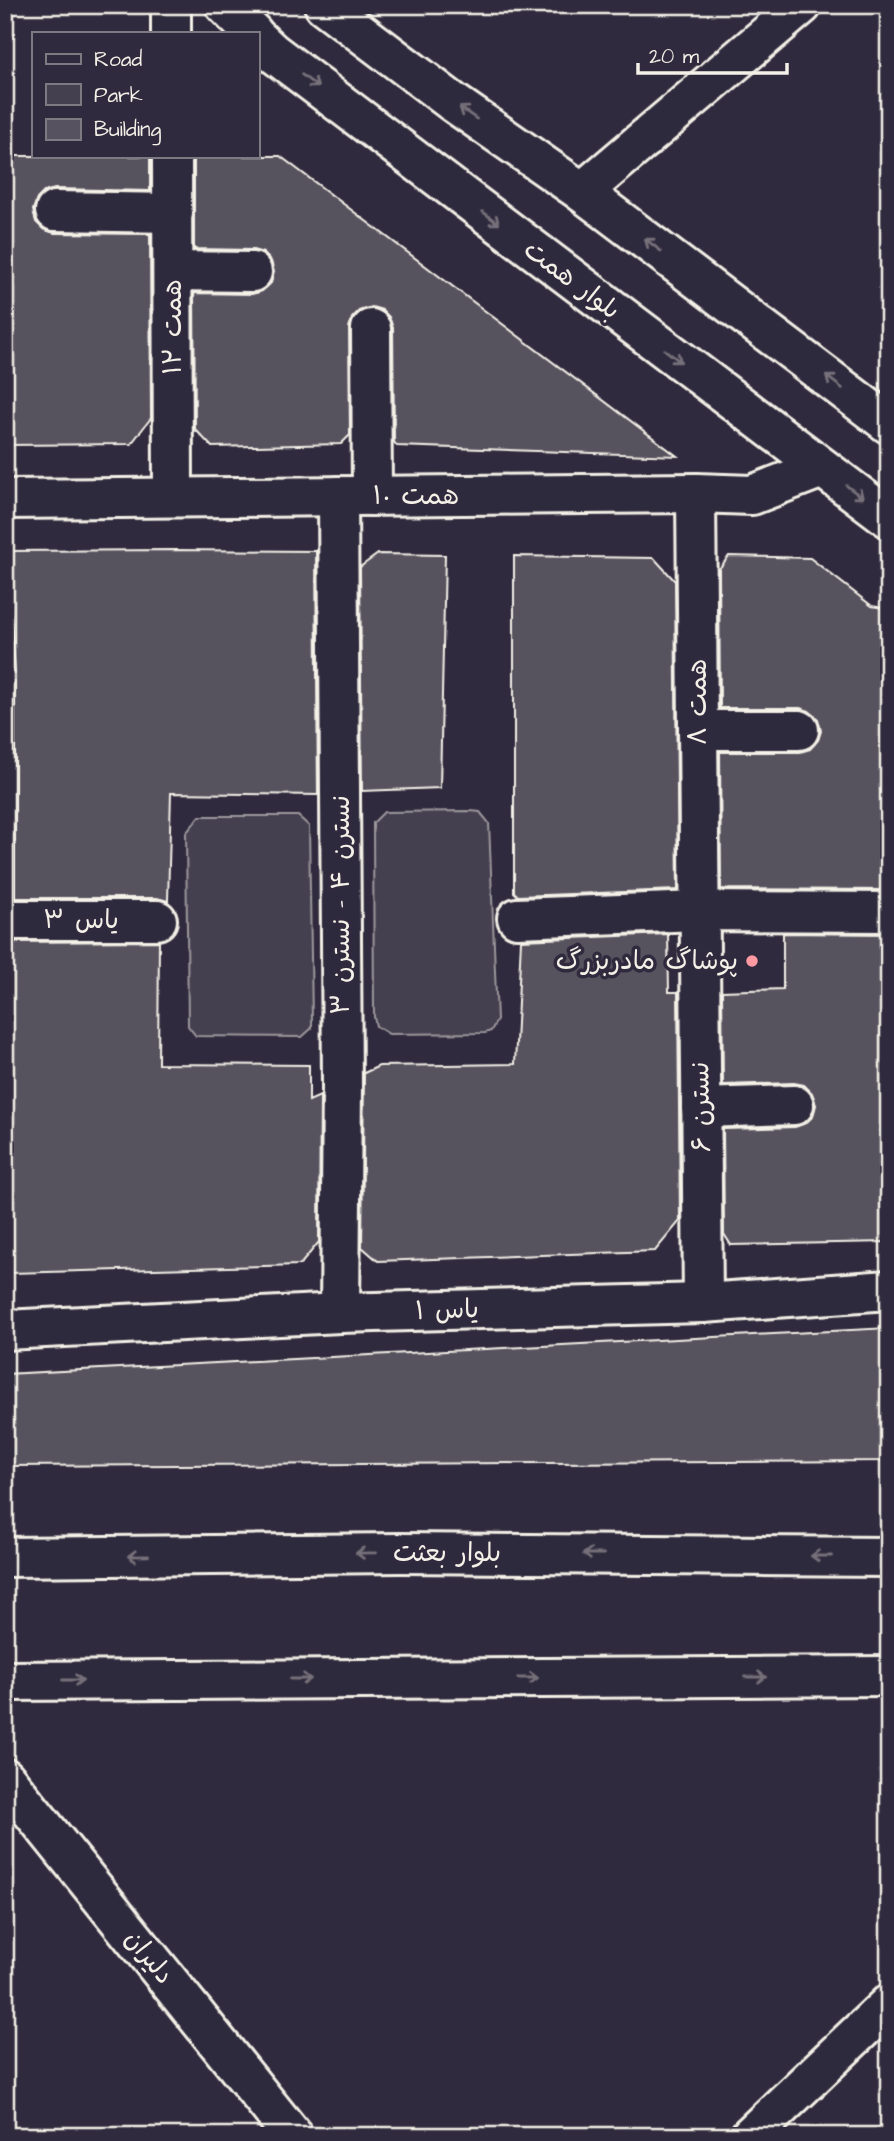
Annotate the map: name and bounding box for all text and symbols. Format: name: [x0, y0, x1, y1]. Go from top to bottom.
legend: [32, 32, 259, 158]
scale bar: [638, 32, 787, 76]
text: 20 m: [649, 42, 700, 71]
text: Road: [94, 45, 142, 74]
one-way arrow: [300, 73, 319, 88]
text: Park: [94, 81, 143, 110]
one-way arrow: [459, 106, 478, 120]
text: Building: [94, 115, 162, 146]
one-way arrow: [481, 211, 500, 226]
street label: بلوار همت: [516, 232, 628, 328]
one-way arrow: [644, 238, 662, 253]
street label: همت ۱۲: [155, 279, 191, 375]
one-way arrow: [663, 348, 681, 363]
one-way arrow: [825, 375, 844, 390]
street label: همت ۱۰: [373, 478, 459, 514]
one-way arrow: [845, 485, 863, 500]
street label: همت ۸: [680, 659, 716, 745]
street label: نسترن ۴ - نسترن ۳: [323, 795, 359, 1015]
street label: یاس ۳: [43, 902, 119, 938]
place label: پوشاگ مادربزرگ: [556, 943, 738, 979]
marker: پوشاگ مادربزرگ: [744, 953, 760, 969]
street label: نسترن ۶: [682, 1061, 720, 1153]
street label: یاس ۱: [415, 1291, 479, 1329]
street label: بلوار بعثت: [393, 1535, 501, 1571]
one-way arrow: [354, 1546, 377, 1560]
one-way arrow: [582, 1547, 605, 1561]
one-way arrow: [127, 1549, 150, 1563]
one-way arrow: [809, 1549, 832, 1563]
one-way arrow: [744, 1670, 767, 1684]
one-way arrow: [517, 1671, 540, 1685]
one-way arrow: [289, 1672, 312, 1686]
one-way arrow: [62, 1673, 85, 1687]
street label: دلیران: [116, 1922, 182, 1992]

